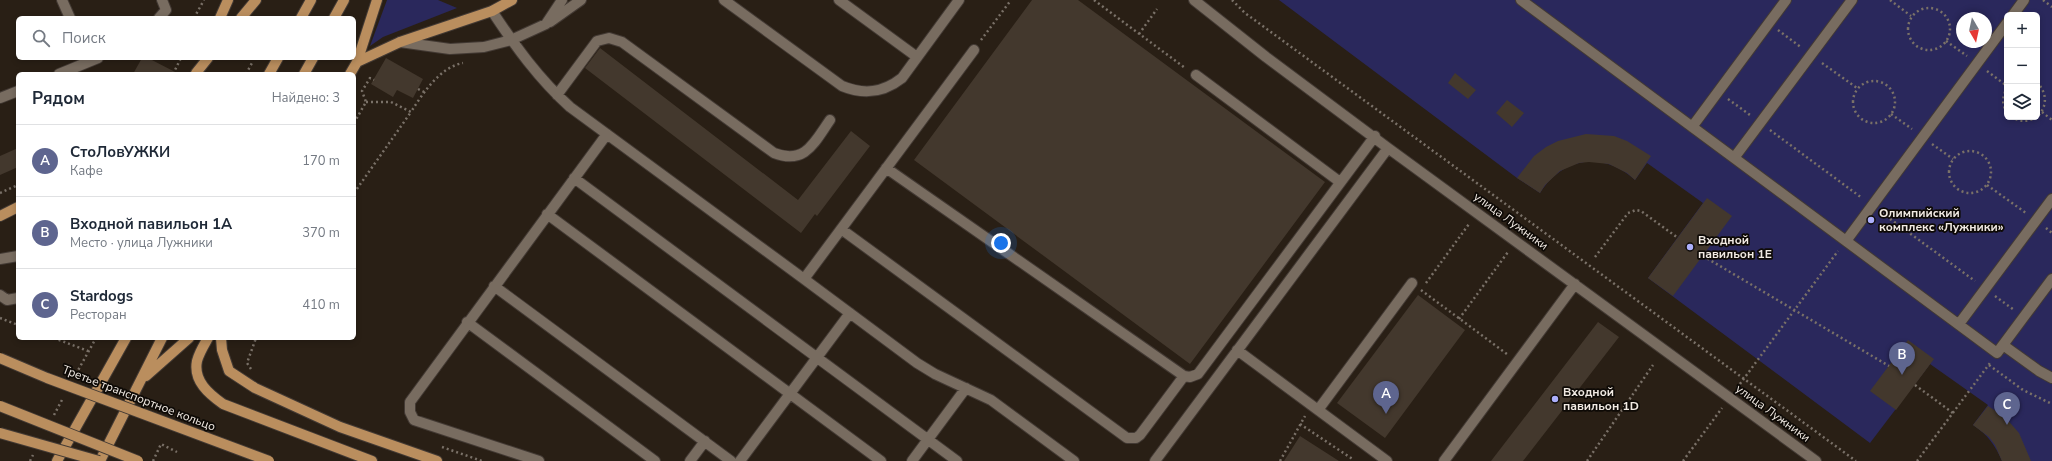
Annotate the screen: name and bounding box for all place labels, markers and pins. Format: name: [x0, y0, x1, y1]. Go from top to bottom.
place label: Олимпийский комплекс «Лужники»: [1879, 205, 2004, 235]
marker: Олимпийский комплекс «Лужники»: [1866, 215, 1876, 225]
place label: Входной павильон 1E: [1698, 232, 1772, 262]
marker: Входной павильон 1E: [1685, 242, 1695, 252]
pin: B: [1889, 342, 1915, 375]
pin: A: [1373, 381, 1399, 414]
place label: Входной павильон 1D: [1563, 384, 1639, 414]
pin: C: [1994, 392, 2020, 425]
marker: Входной павильон 1D: [1550, 394, 1560, 404]

